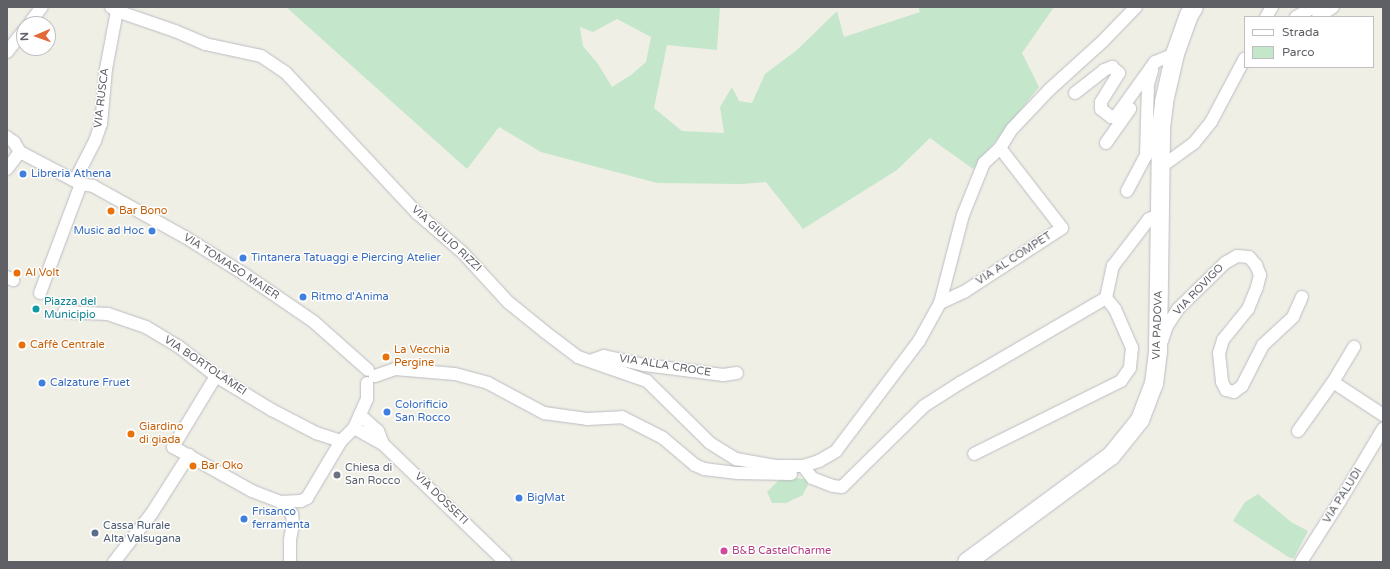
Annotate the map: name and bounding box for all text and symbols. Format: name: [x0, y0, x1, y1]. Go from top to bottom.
north arrow: [16, 16, 56, 56]
legend: [1244, 16, 1374, 68]
text: Strada: [1282, 25, 1319, 39]
text: N: [18, 32, 31, 41]
text: Parco: [1282, 45, 1315, 59]
street label: VIA RUSCA: [92, 67, 112, 129]
place label: Libreria Athena: [31, 167, 111, 181]
marker: Libreria Athena: [18, 169, 28, 179]
street label: VIA GIULIO RIZZI: [408, 203, 484, 275]
place label: Bar Bono: [119, 204, 168, 218]
marker: Bar Bono: [106, 206, 116, 216]
place label: Music ad Hoc: [73, 224, 144, 238]
marker: Music ad Hoc: [147, 226, 157, 236]
street label: VIA AL COMPET: [974, 230, 1054, 288]
street label: VIA TOMASO MAIER: [181, 231, 281, 303]
place label: Tintanera Tatuaggi e Piercing Atelier: [251, 251, 441, 265]
marker: Tintanera Tatuaggi e Piercing Atelier: [238, 253, 248, 263]
street label: VIA ROVIGO: [1171, 262, 1227, 318]
place label: Al Volt: [25, 266, 59, 280]
marker: Al Volt: [12, 268, 22, 278]
place label: Ritmo d'Anima: [311, 290, 389, 304]
street label: VIA PADOVA: [1150, 290, 1166, 360]
marker: Ritmo d'Anima: [298, 292, 308, 302]
place label: Piazza del Municipio: [44, 296, 96, 322]
marker: Piazza del Municipio: [31, 304, 41, 314]
street label: VIA BORTOLAMEI: [161, 333, 249, 399]
place label: Caffè Centrale: [30, 338, 105, 352]
marker: Caffè Centrale: [17, 340, 27, 350]
place label: La Vecchia Pergine: [394, 344, 450, 370]
marker: La Vecchia Pergine: [381, 352, 391, 362]
street label: VIA ALLA CROCE: [618, 352, 712, 380]
place label: Calzature Fruet: [50, 376, 130, 390]
marker: Calzature Fruet: [37, 378, 47, 388]
place label: Colorificio San Rocco: [395, 399, 450, 425]
marker: Colorificio San Rocco: [382, 407, 392, 417]
place label: Giardino di giada: [139, 421, 183, 447]
marker: Giardino di giada: [126, 429, 136, 439]
place label: Bar Oko: [201, 459, 243, 473]
marker: Bar Oko: [188, 461, 198, 471]
place label: Chiesa di San Rocco: [345, 462, 400, 488]
street label: VIA PALUDI: [1321, 466, 1365, 526]
marker: Chiesa di San Rocco: [332, 470, 342, 480]
street label: VIA DOSSETI: [411, 470, 471, 528]
place label: BigMat: [527, 491, 565, 505]
marker: BigMat: [514, 493, 524, 503]
place label: Frisanco ferramenta: [252, 506, 310, 532]
marker: Frisanco ferramenta: [239, 514, 249, 524]
place label: Cassa Rurale Alta Valsugana: [103, 520, 181, 546]
marker: Cassa Rurale Alta Valsugana: [90, 528, 100, 538]
place label: B&B CastelCharme: [732, 544, 831, 558]
marker: B&B CastelCharme: [719, 546, 729, 556]

